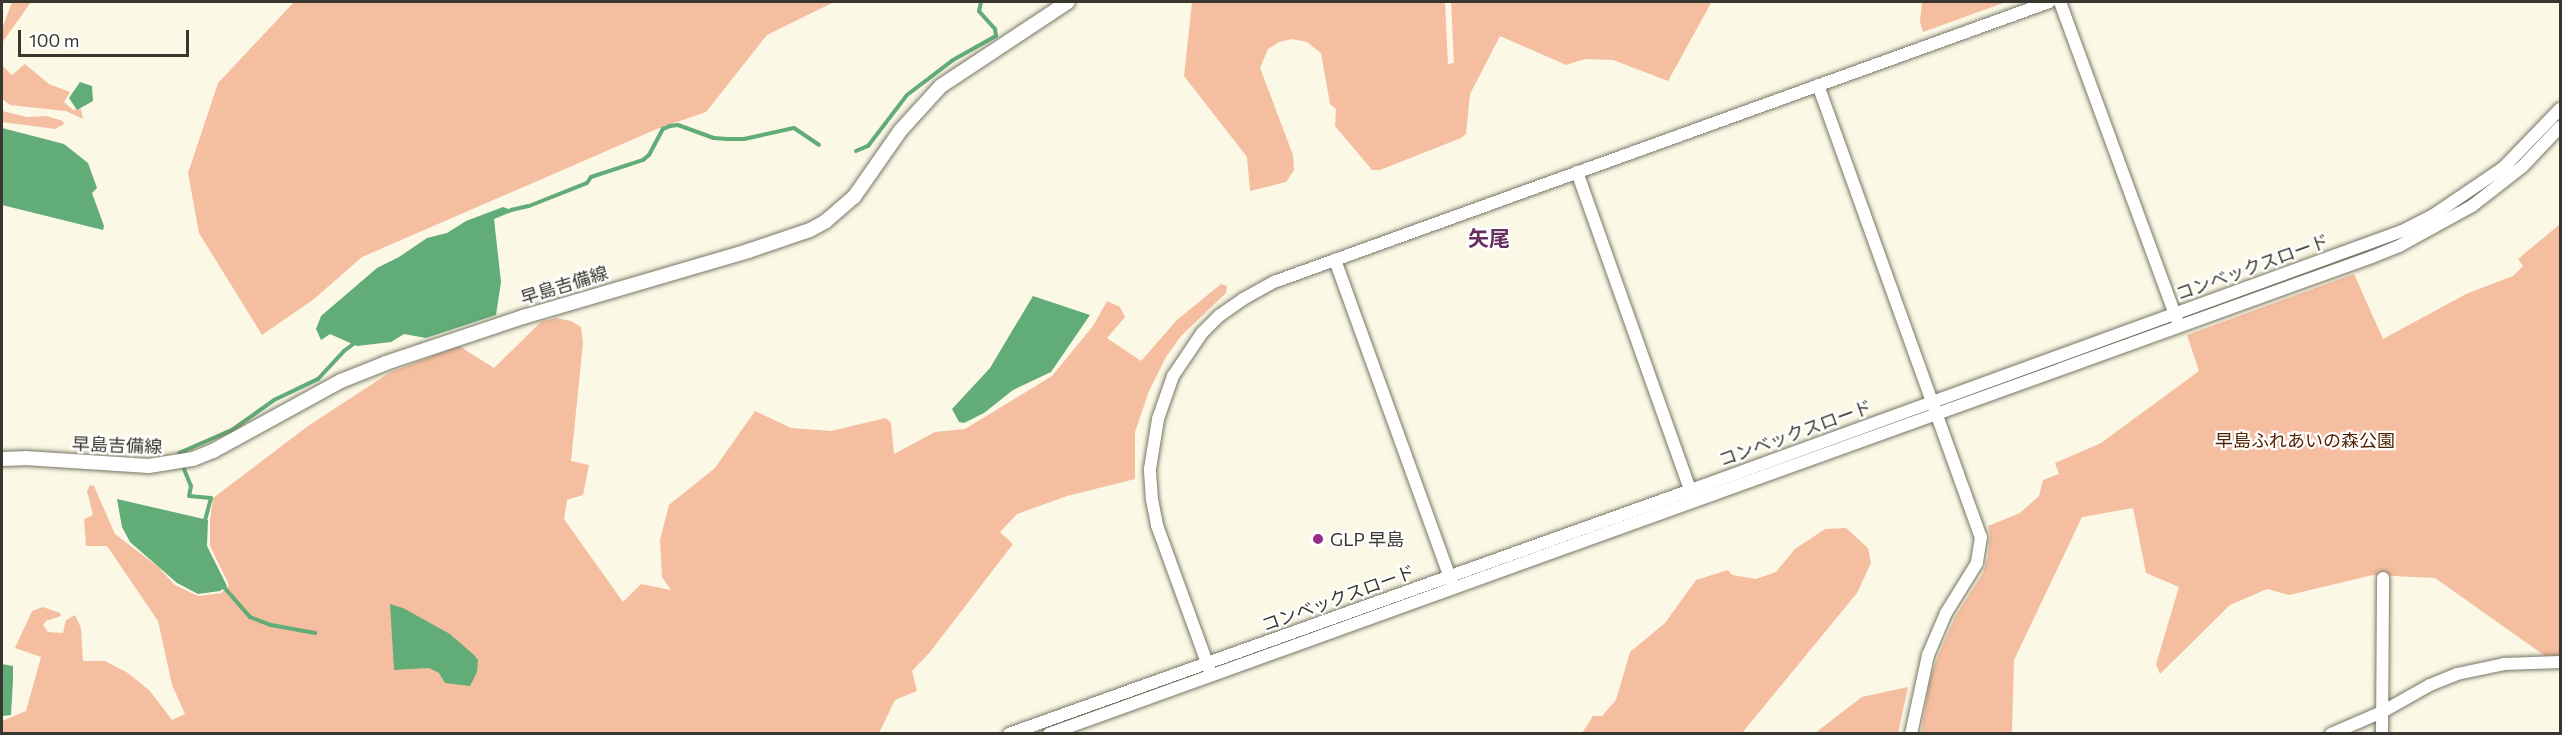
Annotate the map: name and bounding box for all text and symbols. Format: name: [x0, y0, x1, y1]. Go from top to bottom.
scale bar: [21, 18, 192, 56]
text: 100 m: [29, 29, 79, 51]
district label: 矢尾: [1468, 225, 1510, 251]
street label: コンベックスロード: [2172, 229, 2332, 305]
street label: 早島吉備線: [518, 262, 610, 308]
street label: コンベックスロード: [1715, 395, 1875, 471]
park label: 早島ふれあいの森公園: [2215, 429, 2395, 451]
street label: 早島吉備線: [72, 433, 162, 457]
place label: GLP 早島: [1330, 528, 1404, 550]
marker: GLP 早島: [1311, 532, 1325, 546]
street label: コンベックスロード: [1258, 560, 1418, 636]

